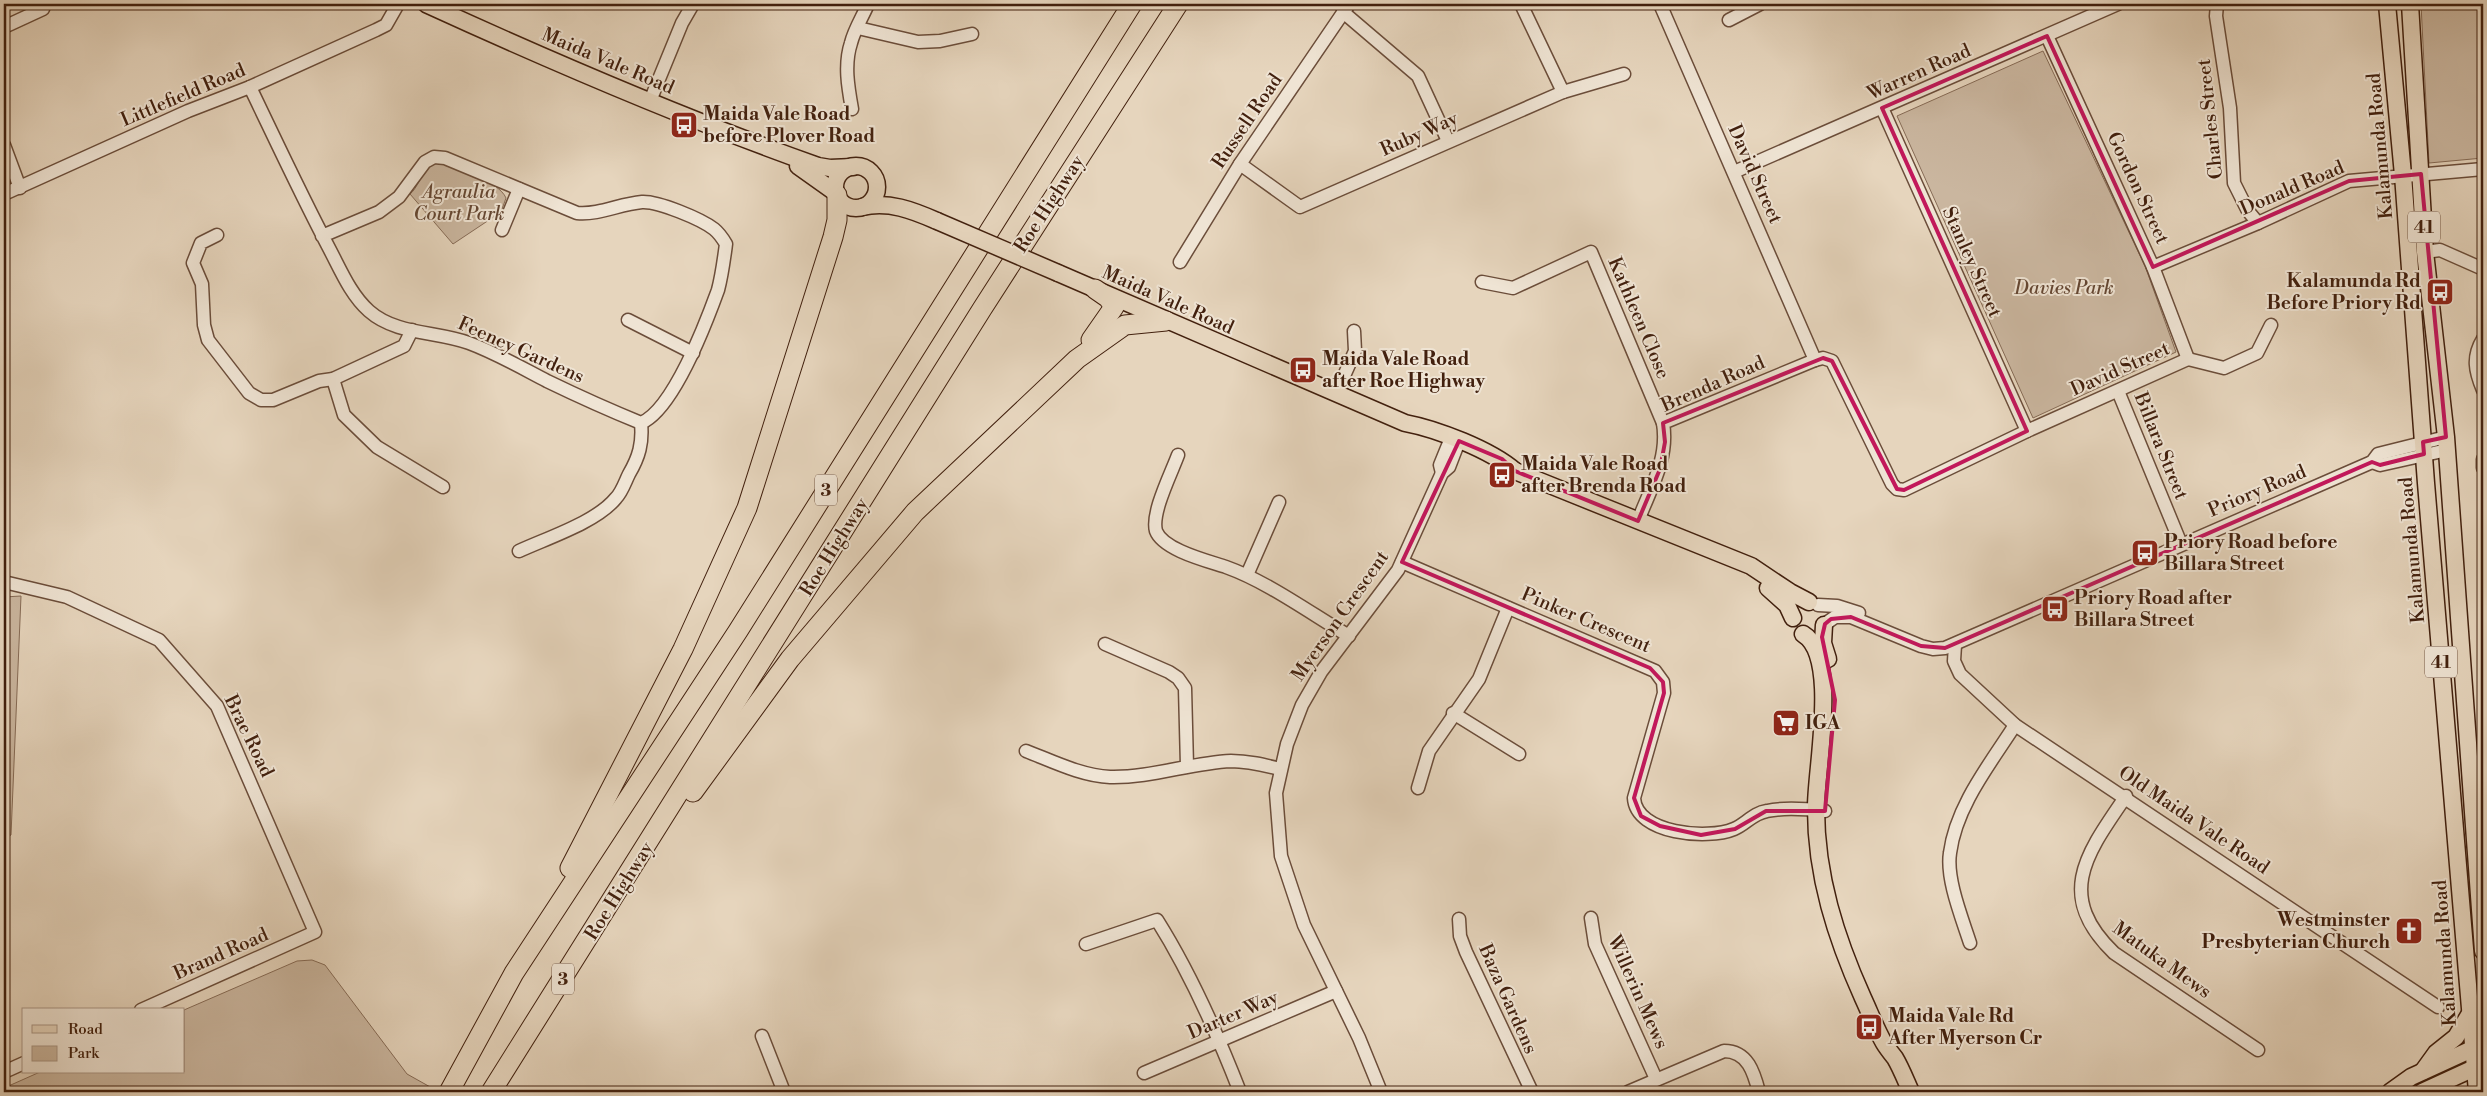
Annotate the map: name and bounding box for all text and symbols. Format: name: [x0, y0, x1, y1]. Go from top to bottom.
street label: Maida Vale Road: [538, 22, 678, 100]
street label: Warren Road: [1862, 38, 1975, 106]
street label: Charles Street: [2192, 57, 2228, 180]
street label: Littlefield Road: [117, 58, 249, 132]
street label: Russell Road: [1206, 69, 1288, 173]
street label: Kalamunda Road: [2362, 72, 2398, 220]
place label: Maida Vale Road before Plover Road: [703, 102, 875, 148]
street label: Ruby Way: [1376, 106, 1462, 162]
bus stop icon: Maida Vale Road before Plover Road: [669, 110, 699, 140]
street label: David Street: [1722, 121, 1788, 228]
street label: Gordon Street: [2102, 128, 2175, 248]
street label: Roe Highway: [1009, 150, 1090, 257]
street label: Donald Road: [2236, 155, 2348, 221]
park label: Agraulia Court Park: [413, 180, 505, 226]
street label: Stanley Street: [1937, 203, 2007, 321]
road number: 41: [2408, 212, 2440, 242]
street label: Kathleen Close: [1603, 254, 1675, 382]
street label: Maida Vale Road: [1098, 260, 1238, 340]
place label: Kalamunda Rd Before Priory Rd: [2267, 269, 2421, 315]
park label: Davies Park: [2013, 276, 2114, 300]
bus stop icon: Kalamunda Rd Before Priory Rd: [2425, 277, 2455, 307]
street label: Feeney Gardens: [454, 311, 588, 389]
street label: David Street: [2067, 336, 2174, 402]
place label: Maida Vale Road after Roe Highway: [1322, 347, 1485, 393]
street label: Brenda Road: [1657, 350, 1769, 418]
bus stop icon: Maida Vale Road after Roe Highway: [1288, 355, 1318, 385]
street label: Billara Street: [2128, 388, 2194, 503]
place label: Maida Vale Road after Brenda Road: [1521, 452, 1686, 498]
street label: Priory Road: [2204, 459, 2310, 522]
bus stop icon: Maida Vale Road after Brenda Road: [1487, 460, 1517, 490]
road number: 3: [815, 474, 837, 506]
street label: Kalamunda Road: [2394, 476, 2430, 624]
street label: Roe Highway: [794, 493, 874, 601]
place label: Priory Road before Billara Street: [2164, 530, 2337, 576]
bus stop icon: Priory Road before Billara Street: [2130, 538, 2160, 568]
street label: Myerson Crescent: [1286, 546, 1394, 686]
street label: Pinker Crescent: [1518, 582, 1655, 658]
place label: Priory Road after Billara Street: [2074, 586, 2233, 632]
bus stop icon: Priory Road after Billara Street: [2040, 594, 2070, 624]
road number: 41: [2425, 646, 2457, 678]
street label: Brae Road: [218, 690, 279, 781]
supermarket icon: IGA: [1771, 708, 1801, 738]
place label: IGA: [1805, 711, 1841, 735]
street label: Old Maida Vale Road: [2114, 761, 2274, 880]
street label: Roe Highway: [579, 837, 659, 945]
street label: Kalamunda Road: [2428, 879, 2462, 1027]
place label: Westminster Presbyterian Church: [2201, 908, 2390, 954]
street label: Matuka Mews: [2108, 916, 2216, 1004]
church icon: Westminster Presbyterian Church: [2394, 916, 2424, 946]
street label: Brand Road: [169, 922, 272, 986]
street label: Willerin Mews: [1602, 931, 1674, 1053]
street label: Baza Gardens: [1473, 940, 1543, 1057]
road number: 3: [552, 964, 574, 994]
street label: Darter Way: [1184, 985, 1283, 1045]
place label: Maida Vale Rd After Myerson Cr: [1887, 1004, 2043, 1050]
legend: [22, 1008, 185, 1074]
bus stop icon: Maida Vale Rd After Myerson Cr: [1854, 1012, 1884, 1042]
text: Road: [68, 1020, 103, 1039]
text: Park: [68, 1044, 100, 1063]

